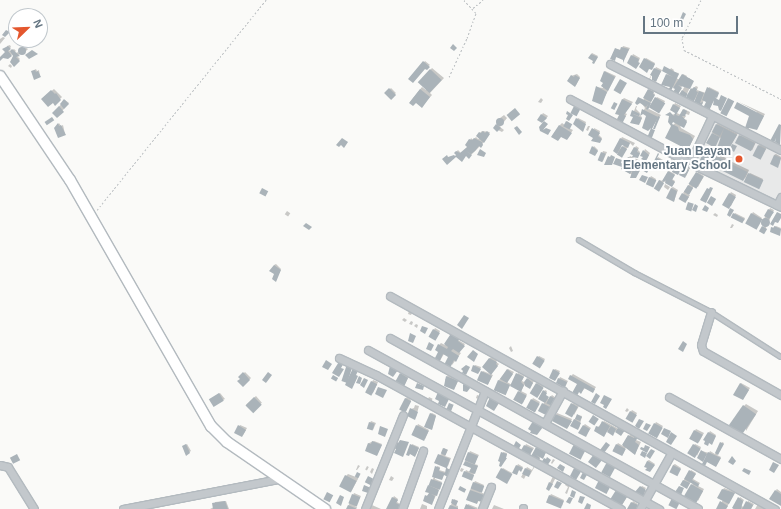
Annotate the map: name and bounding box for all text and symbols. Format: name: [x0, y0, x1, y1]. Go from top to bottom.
north arrow: [8, 8, 48, 48]
scale bar: [645, 8, 740, 34]
text: 100 m: [650, 16, 683, 30]
text: N: [31, 18, 45, 30]
place label: Juan Bayan Elementary School: [623, 145, 731, 173]
marker: Juan Bayan Elementary School: [734, 154, 744, 164]

